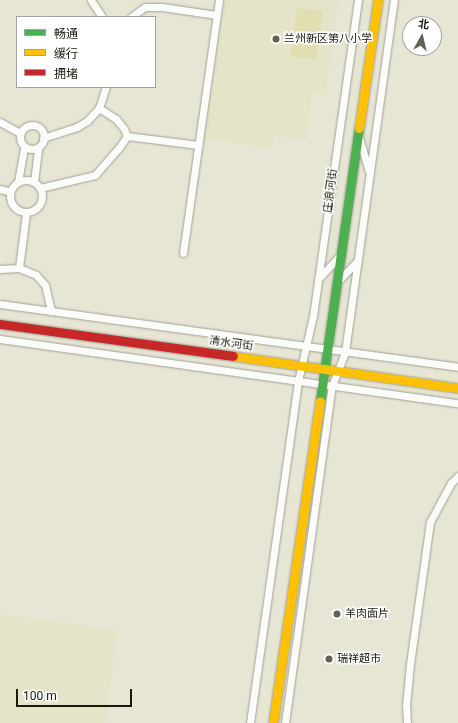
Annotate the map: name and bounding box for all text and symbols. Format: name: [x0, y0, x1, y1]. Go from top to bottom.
legend: [16, 16, 156, 88]
north arrow: [402, 16, 442, 56]
text: 北: [417, 17, 430, 32]
text: 畅通: [54, 27, 78, 41]
place label: 兰州新区第八小学: [284, 32, 372, 46]
marker: 兰州新区第八小学: [271, 34, 281, 44]
text: 缓行: [54, 47, 78, 61]
text: 拥堵: [54, 67, 78, 81]
street label: 庄浪河街: [321, 168, 341, 214]
street label: 清水河街: [208, 334, 254, 354]
place label: 羊肉面片: [345, 607, 389, 621]
marker: 羊肉面片: [332, 609, 342, 619]
place label: 瑞祥超市: [337, 652, 381, 666]
marker: 瑞祥超市: [324, 654, 334, 664]
scale bar: [18, 681, 134, 707]
text: 100 m: [23, 689, 57, 703]

